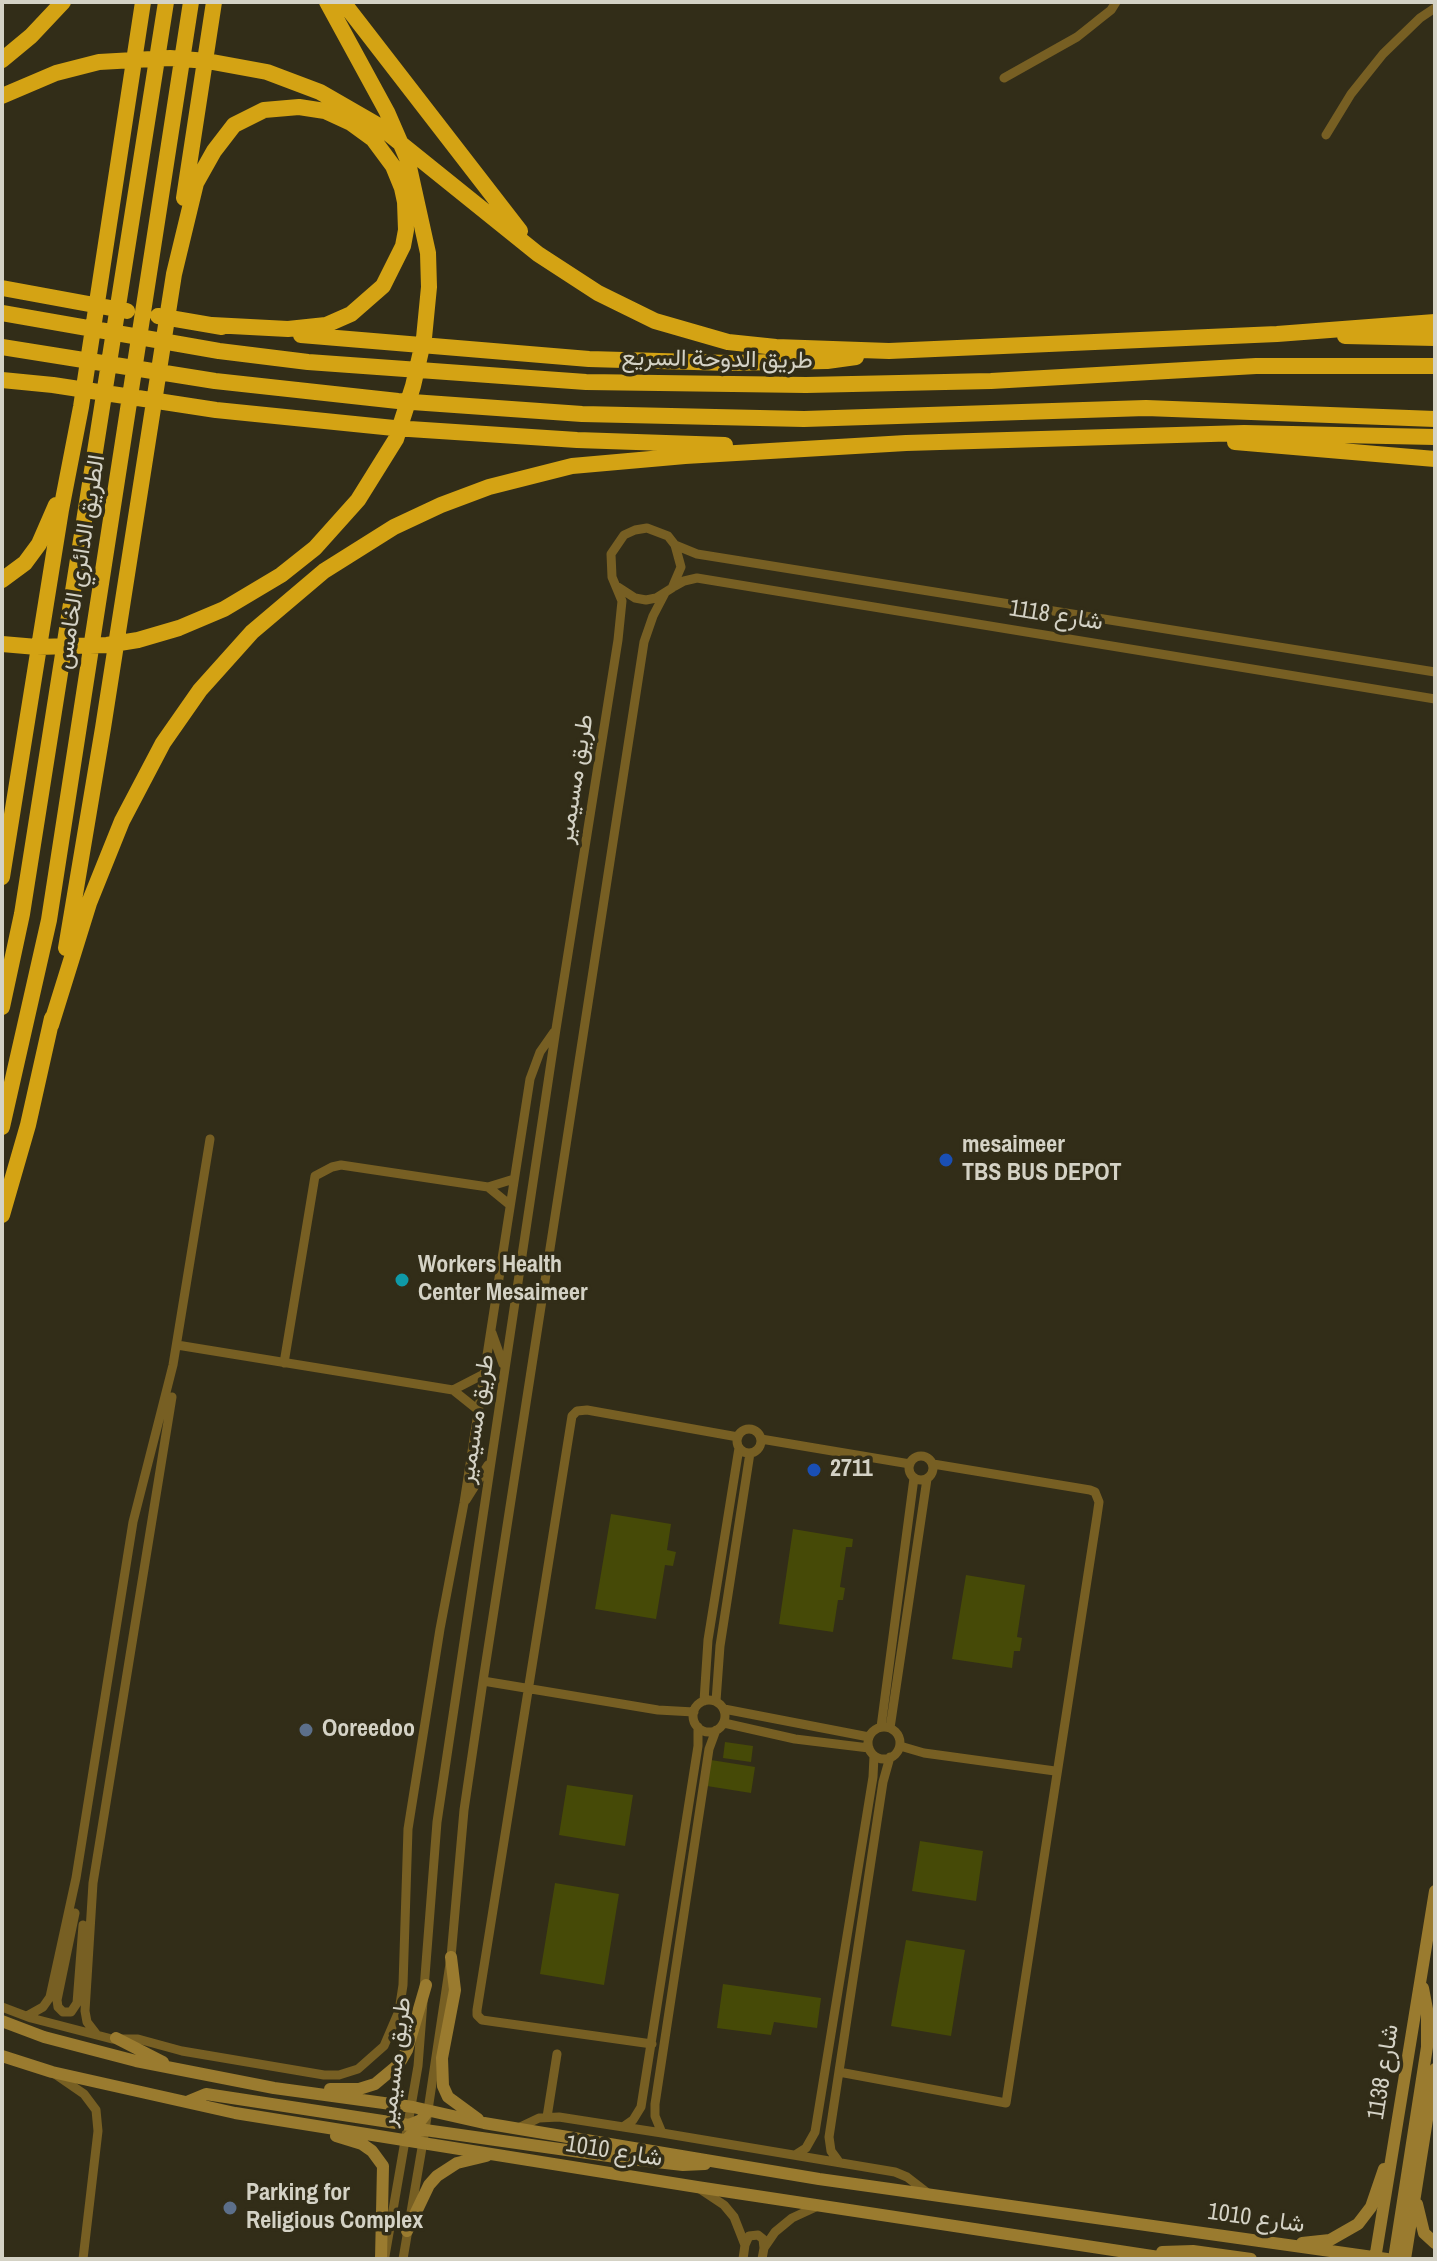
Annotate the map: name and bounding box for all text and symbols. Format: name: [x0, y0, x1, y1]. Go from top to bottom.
street label: طريق الدوحة السريع: [621, 344, 813, 376]
street label: الطريق الدائري الخامس: [50, 453, 112, 671]
street label: شارع 1118: [1007, 594, 1105, 638]
street label: طريق مسيمير: [552, 712, 600, 846]
place label: mesaimeer TBS BUS DEPOT: [962, 1132, 1122, 1188]
marker: mesaimeer TBS BUS DEPOT: [937, 1151, 955, 1169]
place label: Workers Health Center Mesaimeer: [418, 1252, 588, 1308]
marker: Workers Health Center Mesaimeer: [393, 1271, 411, 1289]
street label: طريق مسيمير: [453, 1352, 501, 1486]
place label: 2711: [830, 1456, 873, 1484]
marker: 2711: [805, 1461, 823, 1479]
place label: Ooreedoo: [322, 1716, 415, 1744]
marker: Ooreedoo: [297, 1721, 315, 1739]
street label: طريق مسيمير: [374, 1995, 418, 2129]
street label: شارع 1138: [1362, 2022, 1406, 2122]
street label: شارع 1010: [564, 2130, 664, 2174]
place label: Parking for Religious Complex: [246, 2180, 423, 2236]
street label: شارع 1010: [1206, 2198, 1306, 2240]
marker: Parking for Religious Complex: [221, 2199, 239, 2217]

